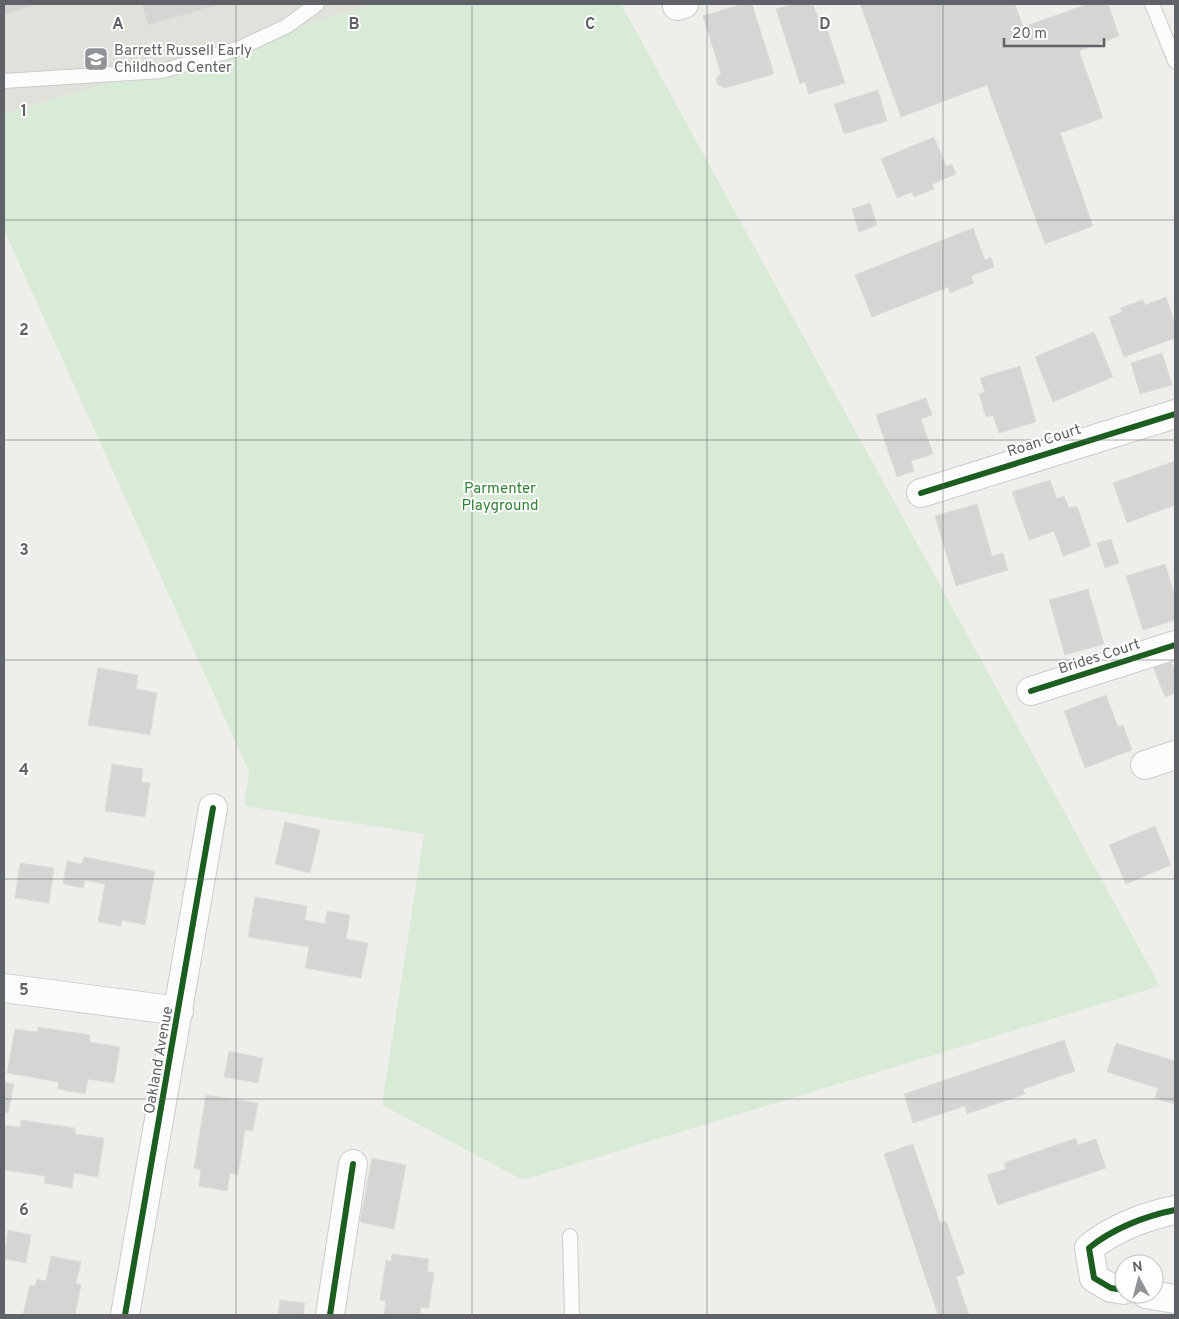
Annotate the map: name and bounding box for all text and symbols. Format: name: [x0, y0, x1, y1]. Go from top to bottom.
text: A: [112, 15, 124, 35]
text: B: [348, 15, 360, 35]
text: C: [585, 15, 595, 35]
text: D: [819, 15, 831, 35]
scale bar: [1004, 15, 1104, 47]
text: 20 m: [1012, 25, 1047, 44]
place label: Barrett Russell Early Childhood Center: [114, 42, 252, 78]
school or university icon: Barrett Russell Early Childhood Center: [83, 46, 109, 72]
text: 1: [21, 102, 27, 122]
text: 2: [19, 321, 29, 341]
street label: Roan Court: [1005, 421, 1084, 462]
park label: Parmenter Playground: [461, 480, 539, 516]
text: 3: [19, 541, 29, 561]
street label: Brides Court: [1056, 635, 1143, 680]
text: 4: [19, 761, 29, 781]
text: 5: [19, 981, 29, 1001]
street label: Oakland Avenue: [141, 1005, 178, 1115]
text: 6: [19, 1201, 29, 1221]
north arrow: [1114, 1254, 1164, 1304]
text: N: [1132, 1259, 1144, 1277]

